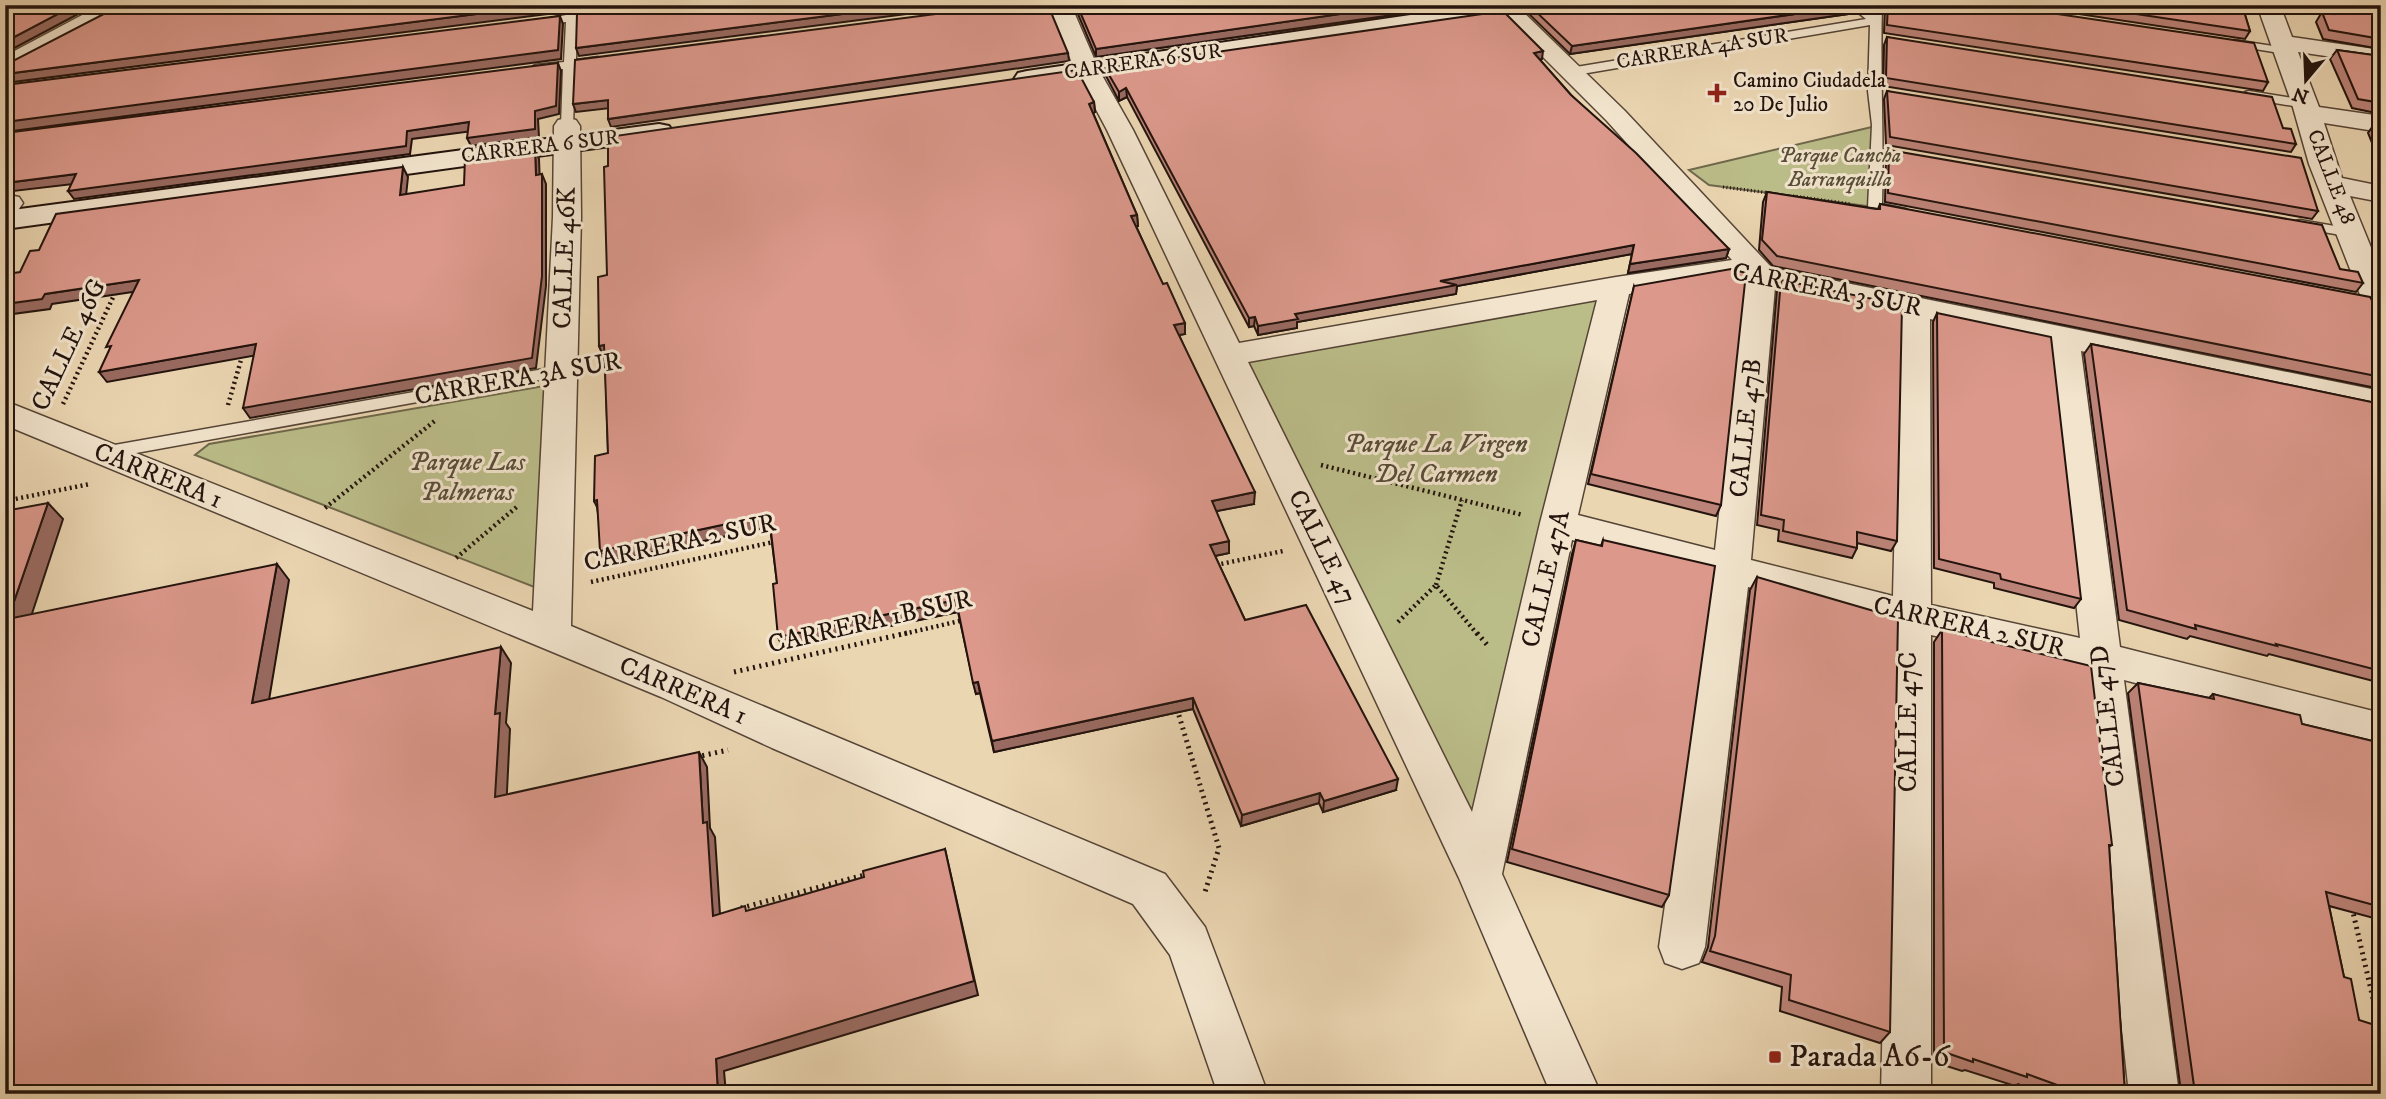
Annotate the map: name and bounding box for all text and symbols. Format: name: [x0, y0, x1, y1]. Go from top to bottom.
street label: CARRERA 4A SUR: [1614, 23, 1790, 75]
street label: CARRERA 6 SUR: [1063, 38, 1223, 86]
north arrow: [2270, 46, 2340, 116]
place label: Camino Ciudadela 20 De Julio: [1733, 68, 1886, 118]
text: N: [2289, 81, 2312, 108]
marker: Camino Ciudadela 20 De Julio: [1707, 83, 1727, 103]
street label: CARRERA 6 SUR: [460, 124, 620, 170]
street label: CALLE 48: [2301, 126, 2361, 228]
park label: Parque Cancha Barranquilla: [1779, 143, 1901, 194]
street label: CALLE 46K: [546, 186, 584, 330]
street label: CARRERA 3 SUR: [1729, 255, 1925, 325]
street label: CALLE 46G: [24, 274, 114, 416]
street label: CARRERA 3A SUR: [412, 345, 624, 413]
street label: CALLE 47B: [1722, 357, 1770, 499]
park label: Parque La Virgen Del Carmen: [1344, 428, 1528, 491]
street label: CARRERA 1: [89, 435, 227, 517]
park label: Parque Las Palmeras: [409, 446, 526, 509]
street label: CALLE 47: [1280, 484, 1364, 610]
street label: CARRERA 2 SUR: [581, 507, 779, 579]
street label: CALLE 47A: [1514, 507, 1578, 651]
street label: CARRERA 1B SUR: [765, 582, 975, 662]
street label: CARRERA 2 SUR: [1870, 589, 2068, 665]
street label: CALLE 47D: [2083, 643, 2133, 789]
street label: CARRERA 1: [614, 649, 752, 733]
street label: CALLE 47C: [1892, 652, 1925, 792]
place label: Parada A6-6: [1789, 1037, 1951, 1077]
marker: Parada A6-6: [1767, 1049, 1783, 1065]

